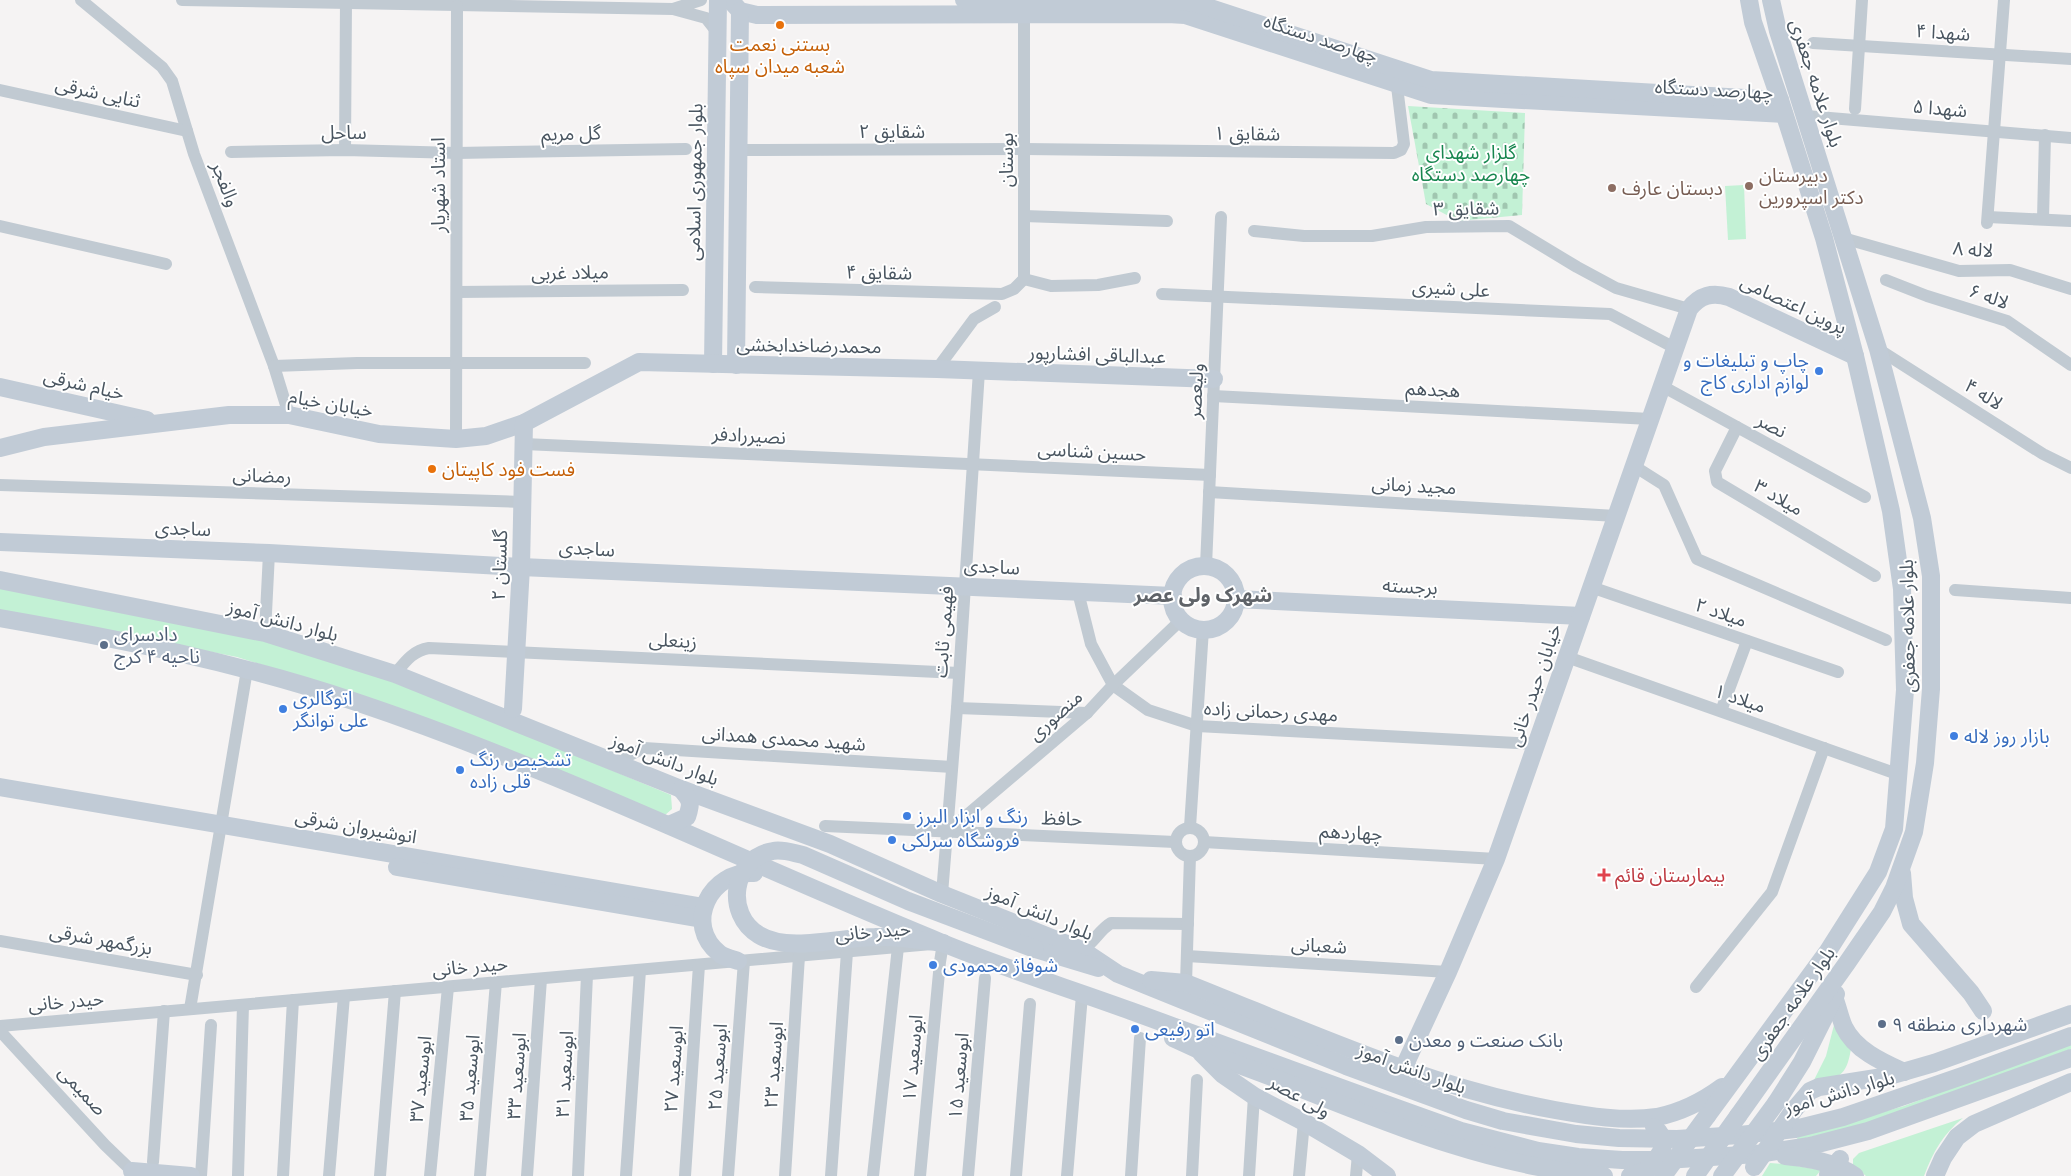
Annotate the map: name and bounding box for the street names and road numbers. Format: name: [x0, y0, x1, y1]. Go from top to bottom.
street label: چهارصد دستگاه: [1261, 9, 1381, 69]
street label: بلوار علامه جعفری: [1785, 16, 1848, 150]
street label: شهدا ۴: [1915, 19, 1971, 46]
street label: ثنایی شرقی: [53, 72, 143, 113]
street label: چهارصد دستگاه: [1654, 75, 1774, 105]
street label: شهدا ۵: [1912, 95, 1968, 122]
street label: بلوار جمهوری اسلامی: [682, 103, 707, 261]
street label: شقایق ۲: [859, 120, 925, 143]
street label: ساحل: [321, 121, 367, 144]
street label: گل مریم: [541, 121, 602, 149]
street label: شقایق ۱: [1214, 121, 1280, 146]
street label: بوستان: [995, 133, 1018, 187]
street label: استاد شهریار: [427, 137, 450, 234]
street label: والفجر: [206, 157, 245, 210]
street label: شقایق ۳: [1433, 196, 1499, 221]
street label: لاله ۸: [1952, 237, 1994, 262]
street label: میلاد غربی: [531, 260, 609, 285]
street label: شقایق ۴: [846, 260, 912, 285]
street label: پروین اعتصامی: [1736, 270, 1851, 340]
street label: علی شیری: [1411, 275, 1490, 302]
street label: لاله ۶: [1966, 279, 2012, 314]
street label: محمدرضاخدابخشی: [736, 333, 882, 358]
street label: عبدالباقی افشارپور: [1027, 341, 1166, 370]
street label: ولیعصر: [1182, 362, 1208, 421]
street label: خیام شرقی: [41, 364, 126, 408]
street label: لاله ۴: [1960, 374, 2007, 415]
street label: هجدهم: [1405, 377, 1461, 405]
street label: خیابان خیام: [286, 385, 375, 425]
street label: نصر: [1752, 408, 1791, 443]
street label: نصیررادفر: [710, 422, 786, 449]
street label: حسین شناسی: [1037, 437, 1147, 466]
street label: رمضانی: [232, 463, 292, 488]
street label: مجید زمانی: [1371, 472, 1457, 499]
street label: میلاد ۳: [1750, 474, 1807, 521]
street label: ساجدی: [155, 516, 211, 541]
street label: گلستان ۲: [487, 528, 512, 601]
street label: ساجدی: [558, 536, 616, 561]
street label: ساجدی: [963, 554, 1021, 579]
street label: بلوار علامه جعفری: [1895, 559, 1920, 693]
street label: برجسته: [1382, 574, 1438, 599]
street label: فهیمی ثابت: [929, 585, 958, 679]
street label: میلاد ۲: [1692, 593, 1750, 632]
street label: بلوار دانش آموز: [224, 594, 341, 646]
street label: خیابان حیدر خانی: [1503, 621, 1566, 749]
street label: زینعلی: [648, 628, 698, 653]
street label: میلاد ۱: [1711, 679, 1769, 718]
street label: منصوری: [1024, 685, 1087, 746]
street label: مهدی رحمانی زاده: [1203, 696, 1339, 726]
street label: شهید محمدی همدانی: [701, 721, 867, 756]
street label: بلوار دانش آموز: [607, 728, 722, 791]
street label: انوشیروان شرقی: [293, 804, 419, 849]
street label: حافظ: [1041, 806, 1083, 831]
street label: چهاردهم: [1319, 819, 1383, 849]
street label: بلوار دانش آموز: [982, 879, 1097, 945]
street label: حیدر خانی: [834, 917, 912, 946]
street label: بزرگمهر شرقی: [48, 919, 154, 960]
street label: شعبانی: [1290, 933, 1348, 958]
street label: بلوار علامه جعفری: [1745, 942, 1840, 1064]
street label: حیدر خانی: [431, 952, 509, 981]
street label: حیدر خانی: [27, 987, 105, 1016]
street label: ابوسعید ۱۷: [897, 1014, 928, 1102]
street label: ابوسعید ۲۳: [759, 1021, 788, 1109]
street label: ابوسعید ۲۵: [703, 1023, 732, 1111]
street label: ابوسعید ۲۷: [659, 1025, 688, 1113]
street label: ابوسعید ۳۱: [551, 1030, 578, 1118]
street label: ابوسعید ۳۳: [502, 1032, 531, 1120]
street label: ابوسعید ۱۵: [943, 1032, 974, 1120]
street label: ابوسعید ۳۵: [454, 1034, 485, 1122]
street label: ابوسعید ۳۷: [405, 1035, 436, 1124]
street label: بلوار دانش آموز: [1353, 1038, 1469, 1099]
street label: صمیمی: [54, 1060, 112, 1120]
street label: بلوار دانش آموز: [1780, 1066, 1897, 1120]
street label: ولی عصر: [1264, 1070, 1335, 1123]

